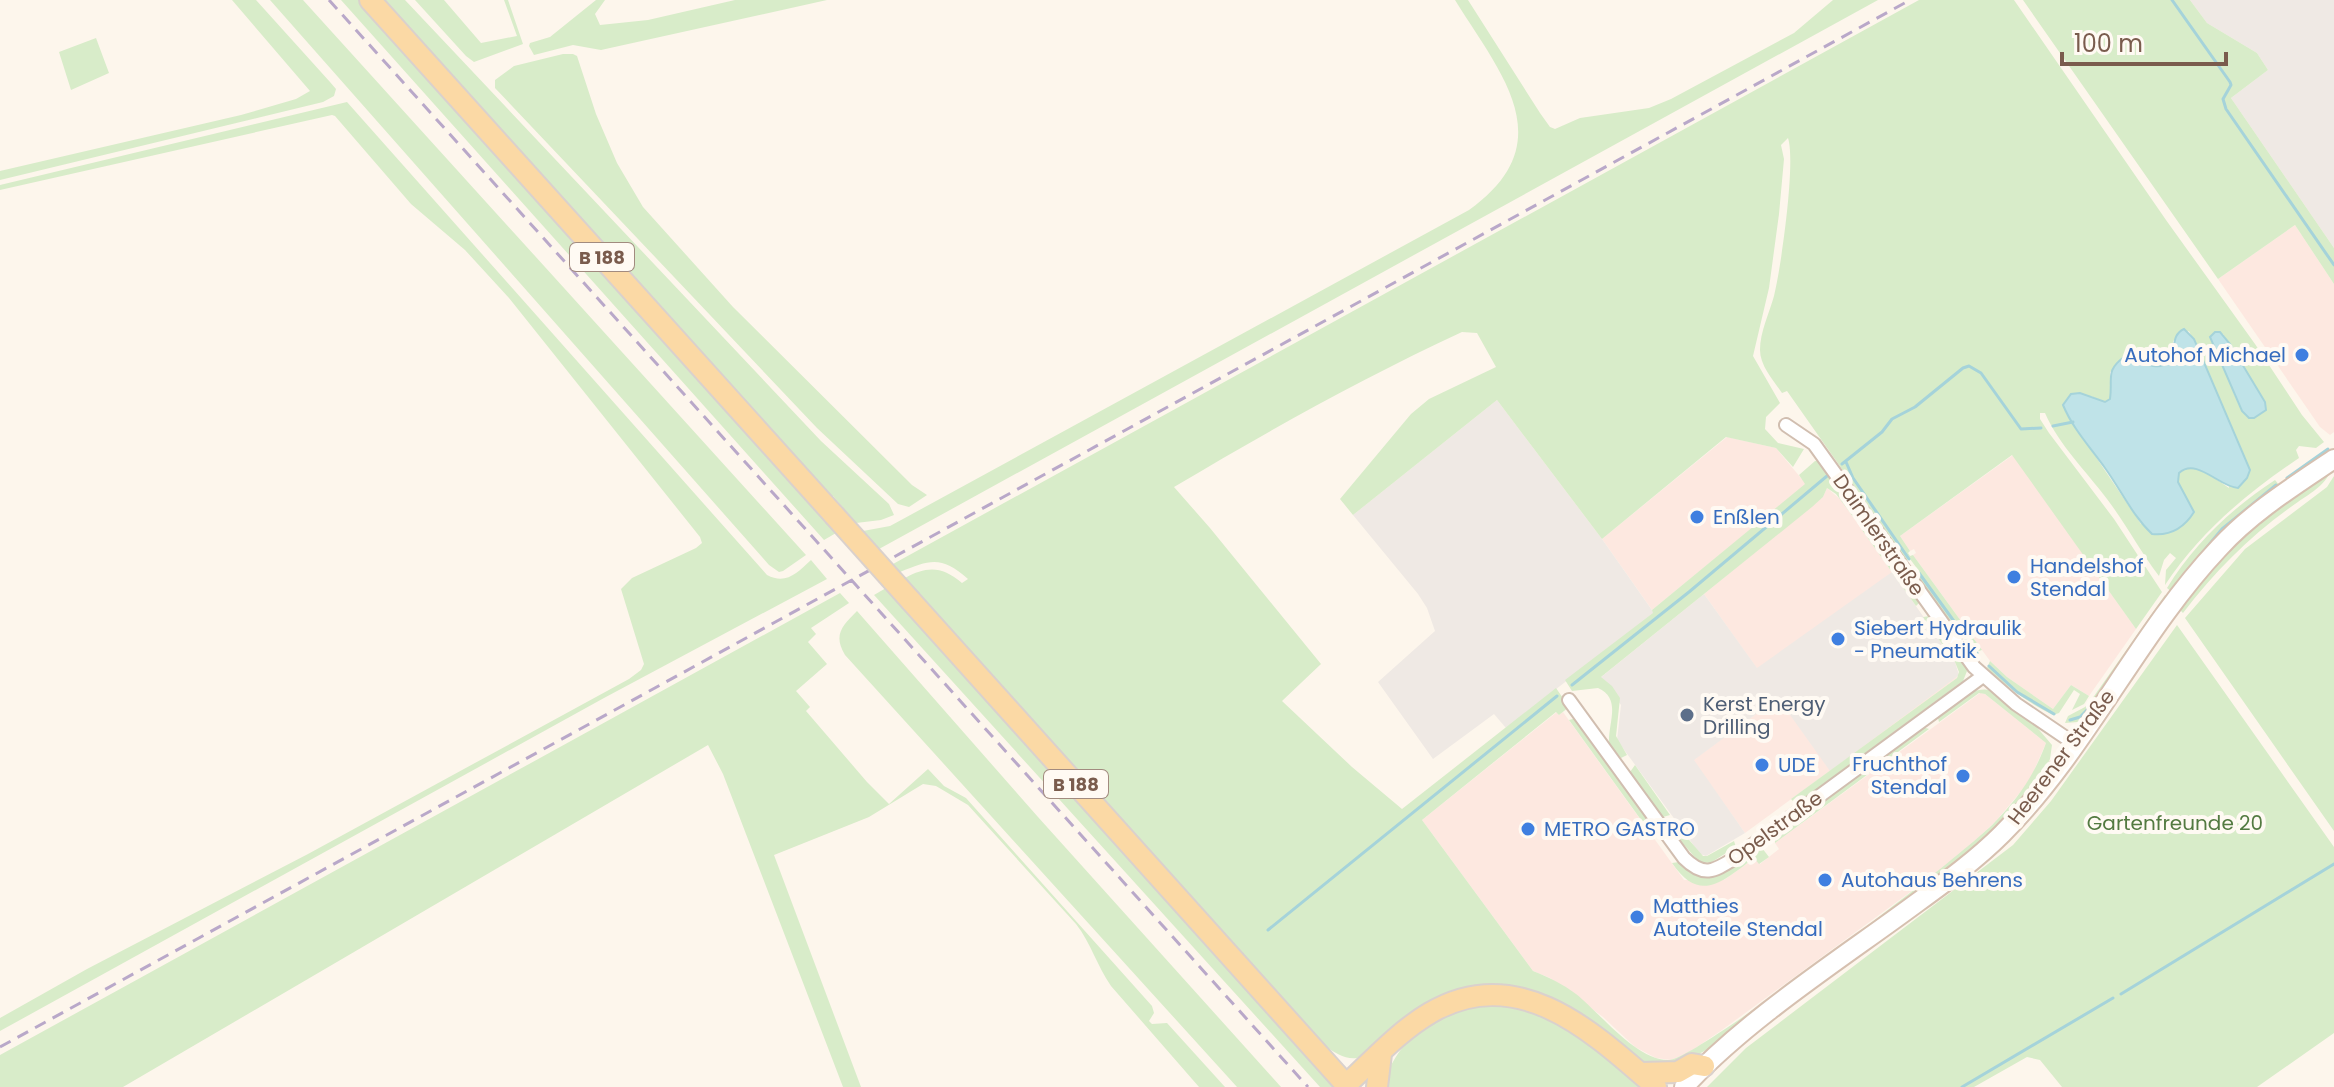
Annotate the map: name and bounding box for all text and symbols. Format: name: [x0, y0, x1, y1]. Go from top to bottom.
scale bar: [2062, 16, 2226, 66]
text: 100 m: [2074, 27, 2143, 60]
road number: B 188: [570, 243, 634, 271]
place label: Autohof Michael: [2124, 341, 2286, 369]
marker: Autohof Michael: [2293, 346, 2311, 364]
street label: Daimlerstraße: [1827, 469, 1931, 601]
place label: Enßlen: [1713, 503, 1780, 531]
marker: Enßlen: [1688, 508, 1706, 526]
place label: Handelshof Stendal: [2030, 552, 2144, 603]
marker: Handelshof Stendal: [2005, 568, 2023, 586]
place label: Siebert Hydraulik - Pneumatik: [1854, 614, 2022, 665]
marker: Siebert Hydraulik - Pneumatik: [1829, 630, 1847, 648]
street label: Heerener Straße: [2001, 684, 2121, 830]
place label: Kerst Energy Drilling: [1703, 690, 1826, 741]
marker: Kerst Energy Drilling: [1678, 706, 1696, 724]
place label: Fruchthof Stendal: [1852, 750, 1947, 801]
place label: UDE: [1778, 751, 1816, 779]
marker: UDE: [1753, 756, 1771, 774]
marker: Fruchthof Stendal: [1954, 767, 1972, 785]
road number: B 188: [1044, 770, 1108, 798]
street label: Opelstraße: [1722, 784, 1828, 872]
park label: Gartenfreunde 20: [2087, 809, 2263, 837]
place label: METRO GASTRO: [1544, 815, 1695, 843]
marker: METRO GASTRO: [1519, 820, 1537, 838]
place label: Autohaus Behrens: [1841, 866, 2023, 894]
marker: Autohaus Behrens: [1816, 871, 1834, 889]
place label: Matthies Autoteile Stendal: [1653, 892, 1823, 943]
marker: Matthies Autoteile Stendal: [1628, 908, 1646, 926]

